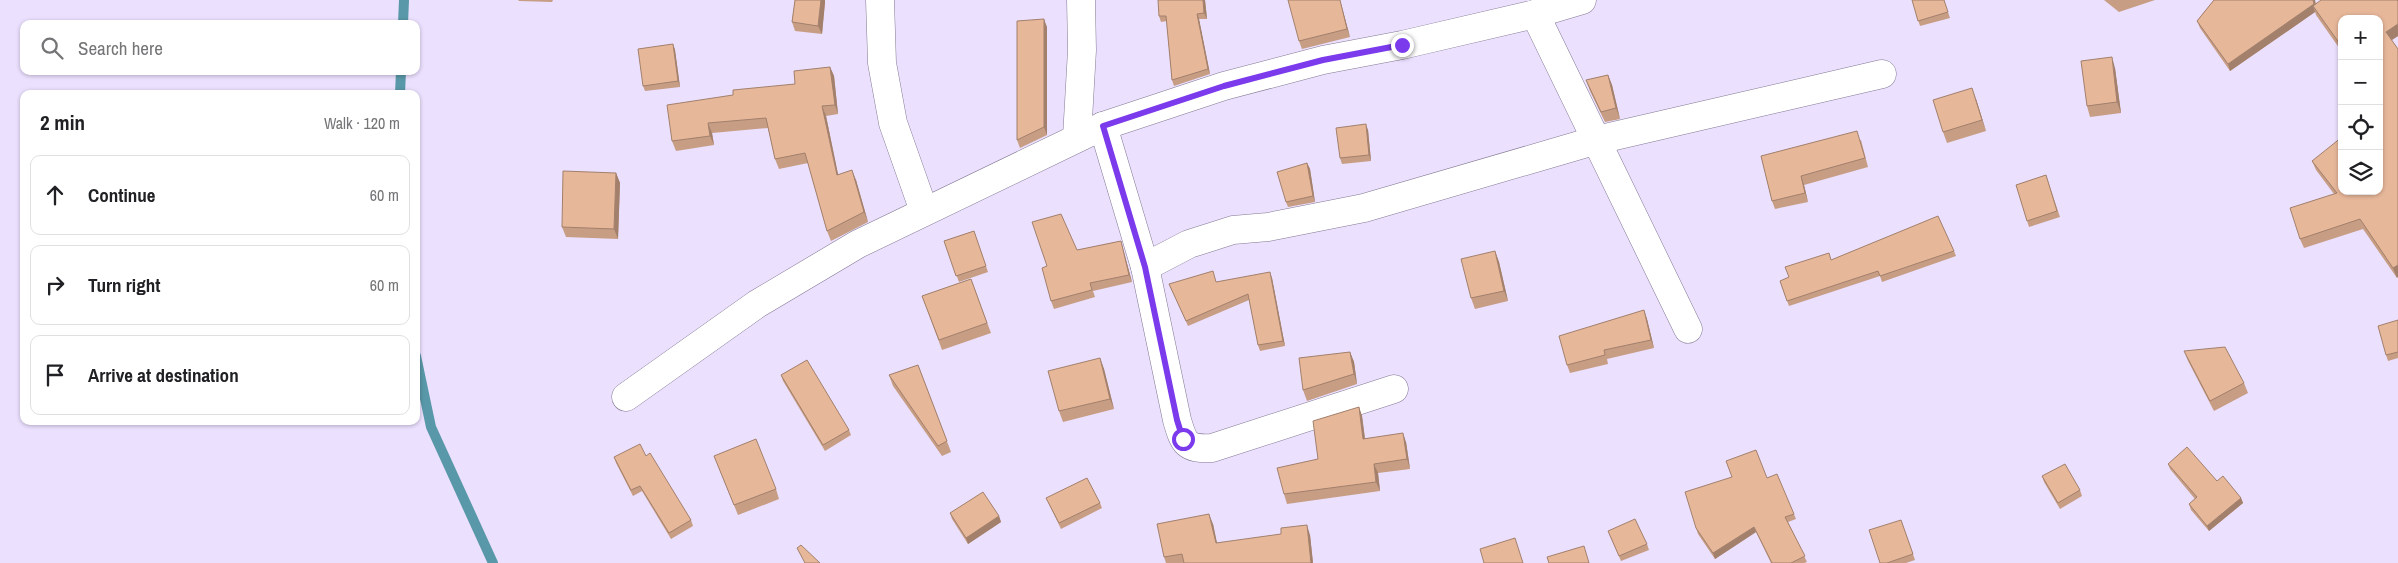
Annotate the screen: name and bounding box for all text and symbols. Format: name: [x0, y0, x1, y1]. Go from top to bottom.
map controls: [2338, 15, 2383, 195]
button: +: [2338, 15, 2383, 60]
search box: [20, 20, 420, 75]
icon: search: [38, 34, 66, 62]
route end: [1391, 34, 1414, 57]
text: Search here: [78, 35, 163, 61]
button: −: [2338, 60, 2383, 105]
button: locate: [2338, 105, 2383, 150]
text: 2 min: [40, 108, 85, 137]
text: Walk · 120 m: [324, 112, 400, 134]
button: layers: [2338, 150, 2383, 195]
icon: ahead: [41, 181, 69, 209]
text: Continue: [88, 182, 156, 208]
text: 60 m: [370, 184, 399, 206]
icon: right: [41, 271, 69, 299]
text: Turn right: [88, 272, 160, 298]
text: 60 m: [370, 274, 399, 296]
icon: arrive: [41, 361, 69, 389]
text: Arrive at destination: [88, 362, 239, 388]
route start: [1172, 428, 1195, 451]

